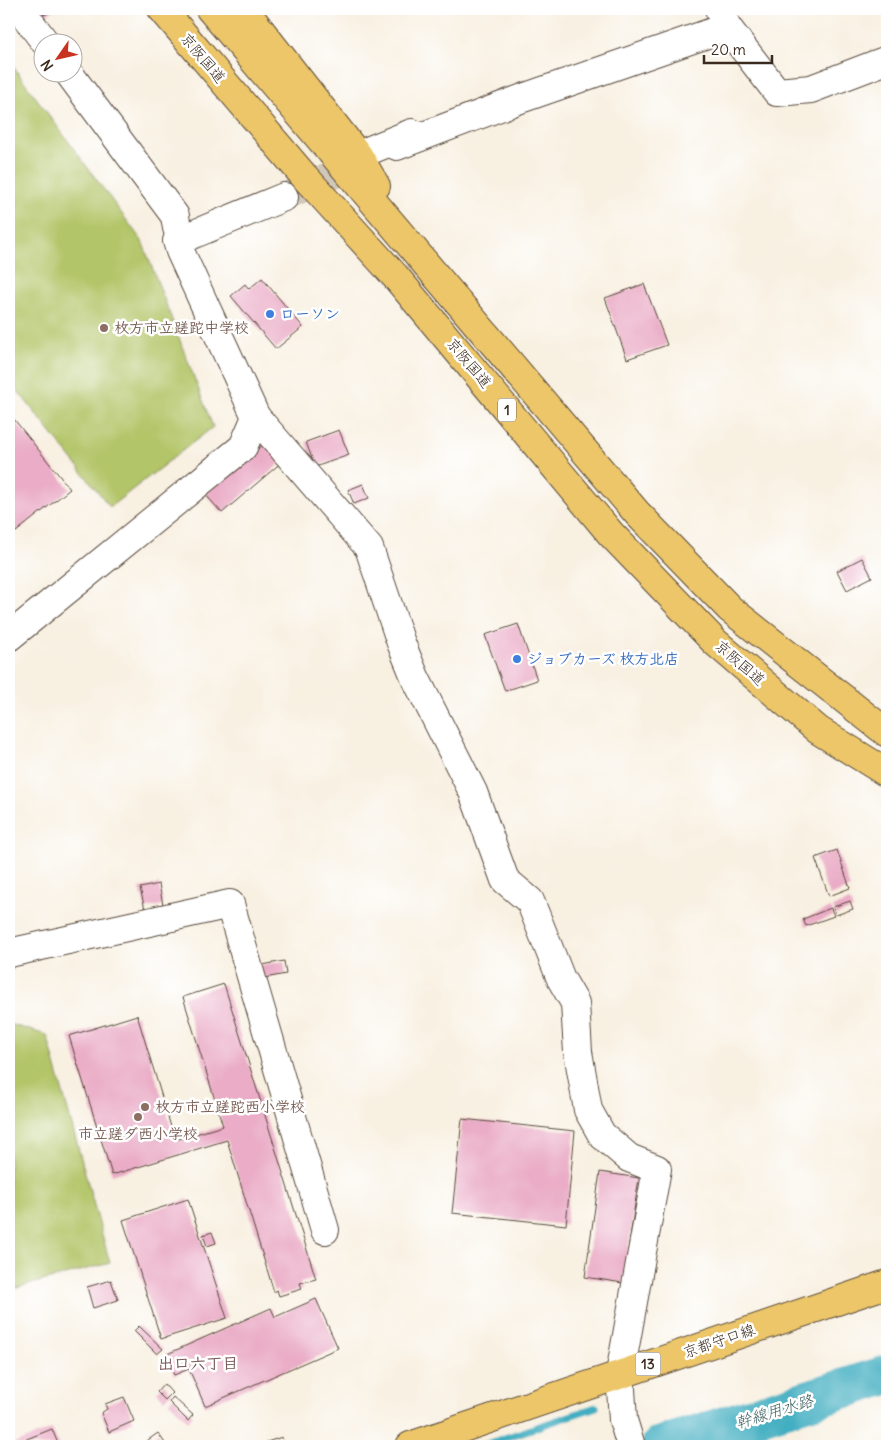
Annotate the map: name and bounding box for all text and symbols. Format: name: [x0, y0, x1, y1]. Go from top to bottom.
street label: 京阪国道: [177, 29, 230, 87]
north arrow: [32, 32, 82, 82]
scale bar: [704, 32, 771, 64]
text: 20 m: [711, 40, 746, 59]
text: N: [37, 56, 57, 74]
place label: ローソン: [280, 304, 340, 323]
marker: ローソン: [264, 308, 276, 320]
place label: 枚方市立蹉跎中学校: [114, 318, 249, 337]
marker: 枚方市立蹉跎中学校: [98, 322, 110, 334]
street label: 京阪国道: [443, 334, 496, 392]
road number: 1: [498, 398, 516, 422]
street label: 京阪国道: [711, 636, 769, 689]
place label: ジョブカーズ 枚方北店: [527, 649, 679, 668]
marker: ジョブカーズ 枚方北店: [511, 653, 523, 665]
place label: 枚方市立蹉跎西小学校: [155, 1097, 305, 1116]
marker: 枚方市立蹉跎西小学校: [139, 1101, 151, 1113]
marker: 市立蹉ダ西小学校: [132, 1111, 144, 1123]
place label: 市立蹉ダ西小学校: [78, 1124, 198, 1143]
street label: 京都守口線: [680, 1319, 757, 1362]
road number: 13: [636, 1352, 660, 1376]
district label: 出口六丁目: [158, 1353, 238, 1373]
water label: 幹線用水路: [733, 1389, 816, 1432]

